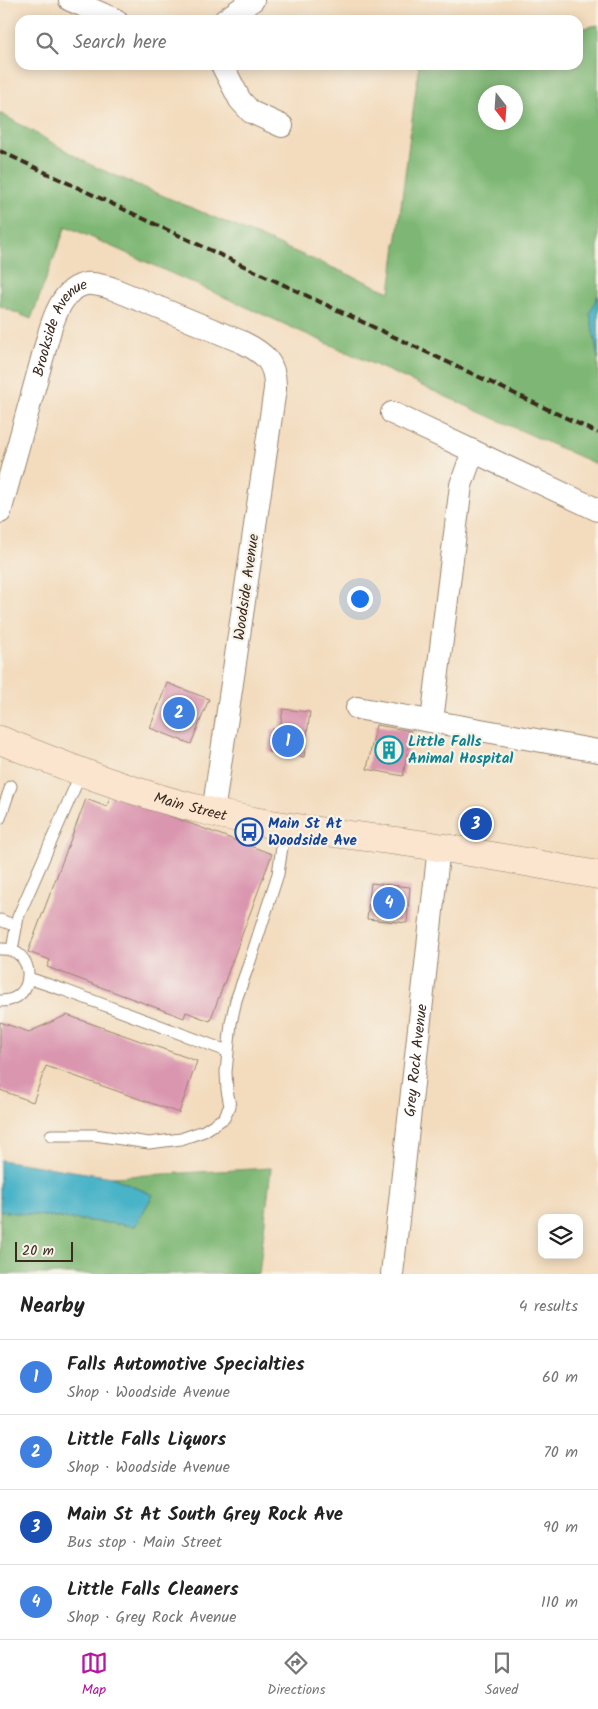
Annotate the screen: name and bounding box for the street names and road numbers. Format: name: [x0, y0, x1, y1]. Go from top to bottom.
street label: Brookside Avenue: [27, 273, 90, 379]
street label: Woodside Avenue: [228, 532, 266, 642]
street label: Main Street: [151, 786, 229, 828]
street label: Grey Rock Avenue: [398, 1002, 435, 1118]

